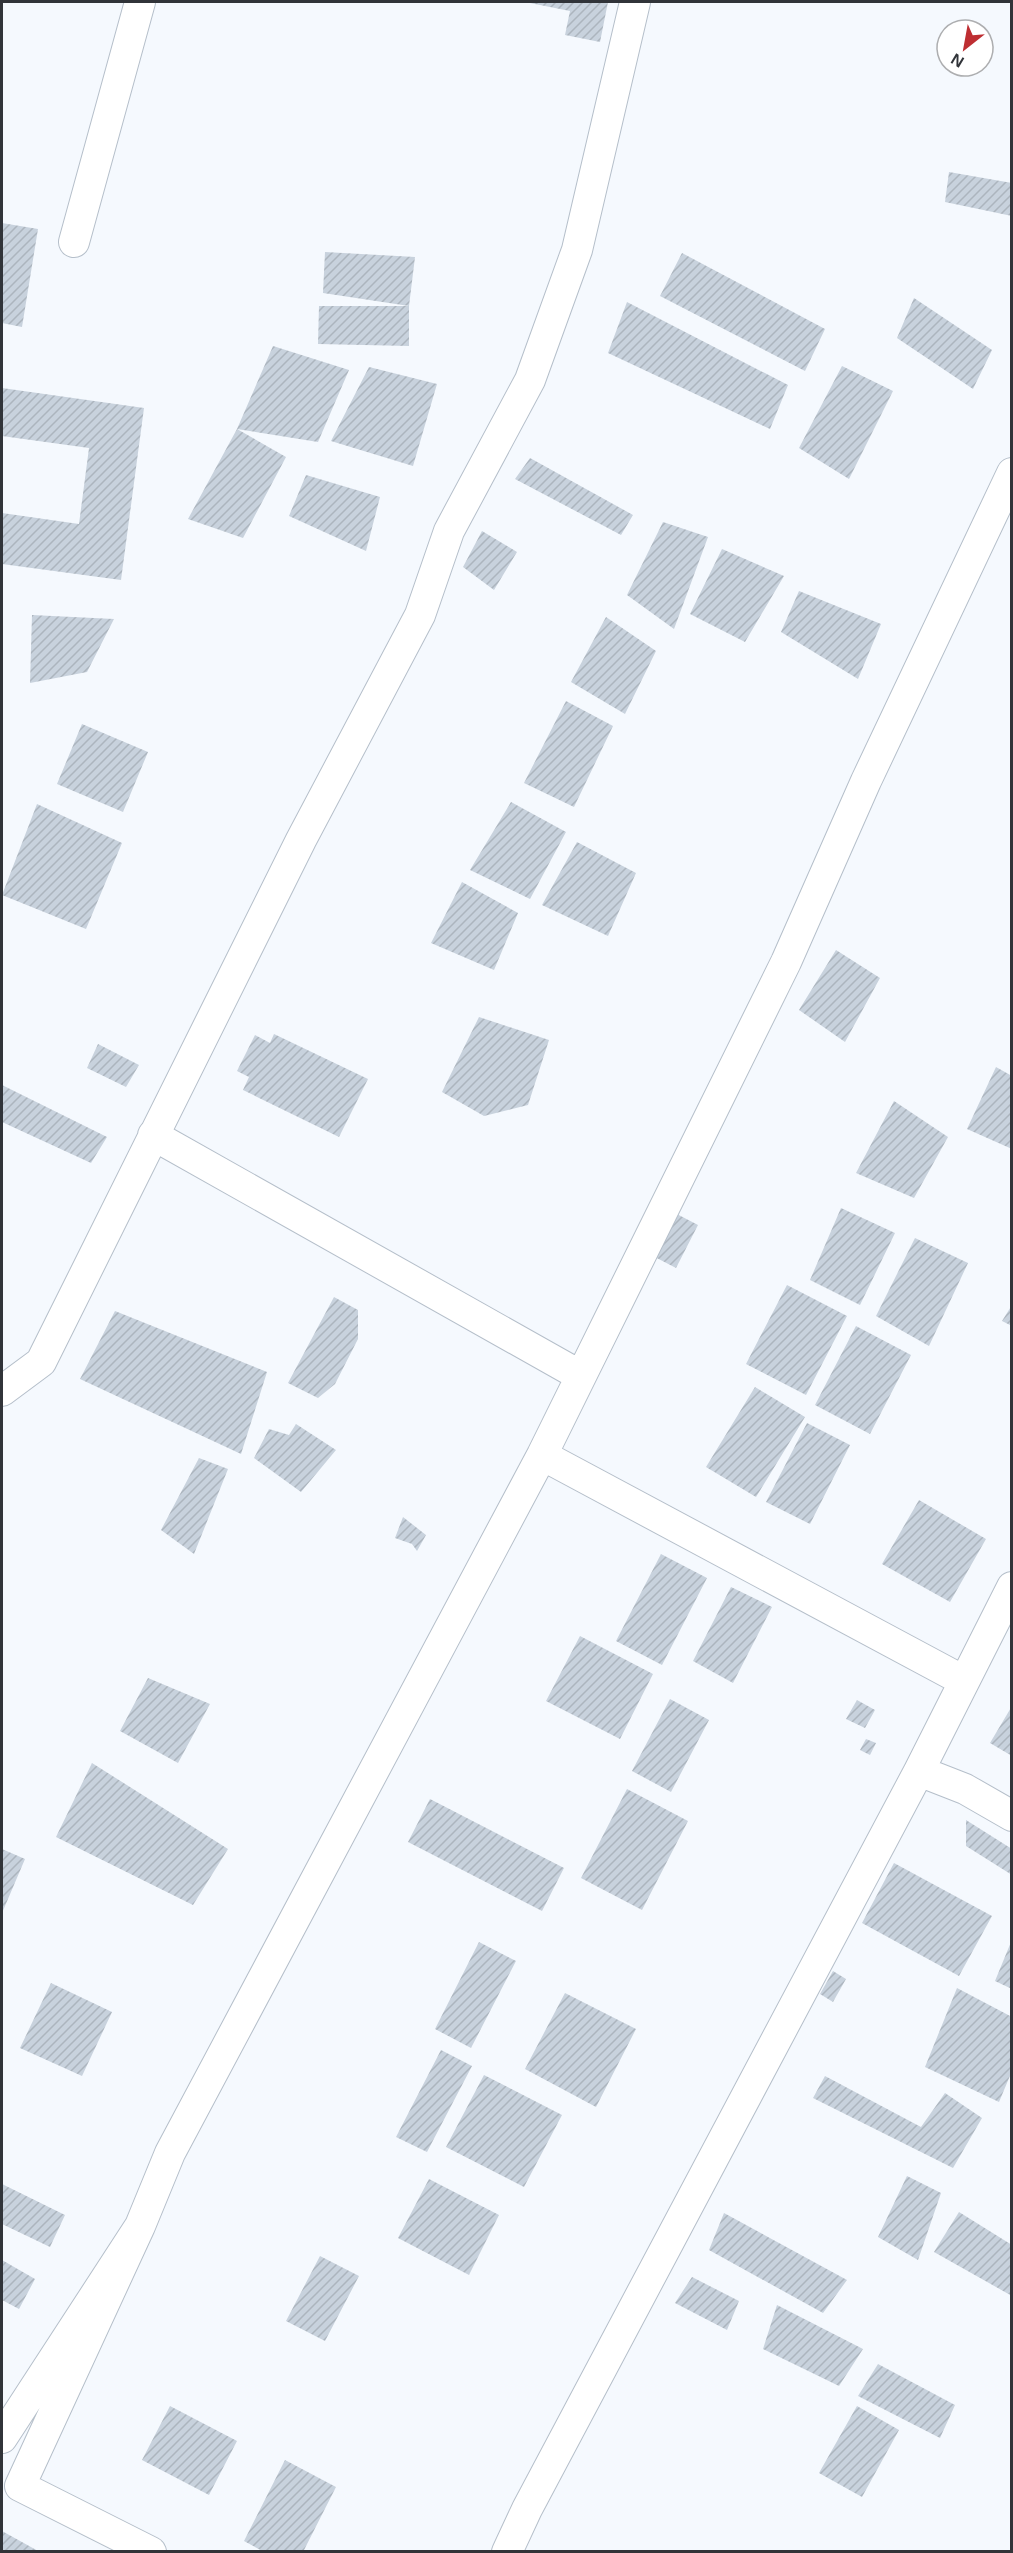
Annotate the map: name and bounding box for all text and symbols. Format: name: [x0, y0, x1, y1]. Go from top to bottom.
north arrow: [935, 18, 995, 78]
text: N: [948, 50, 967, 71]

